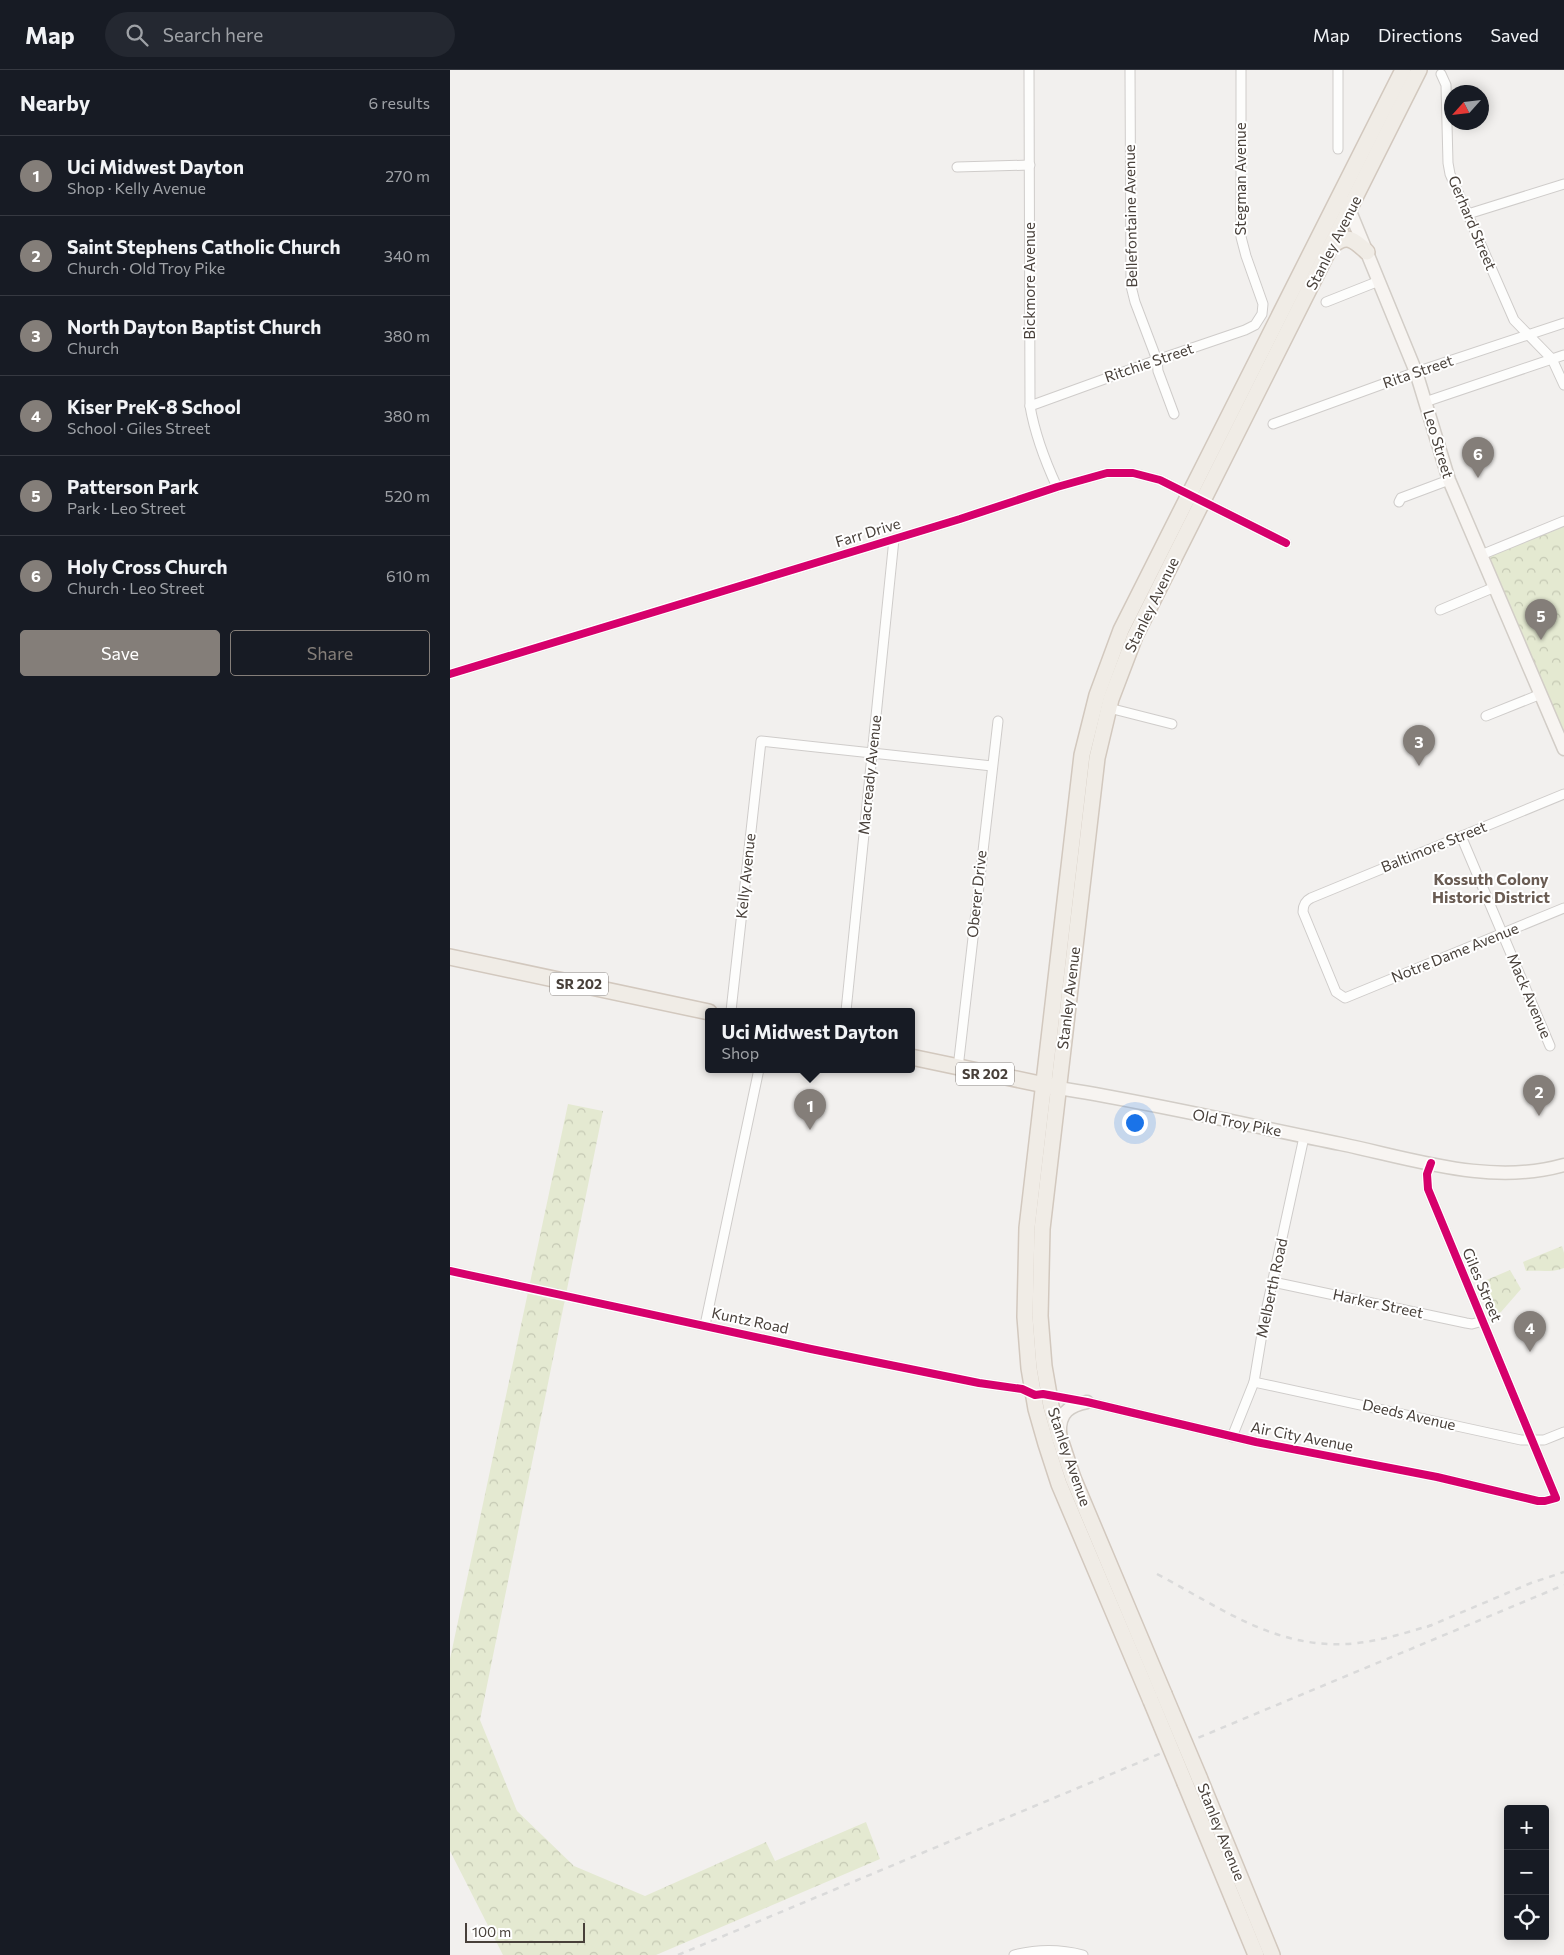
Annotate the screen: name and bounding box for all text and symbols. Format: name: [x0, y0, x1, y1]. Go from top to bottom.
search box: [105, 12, 455, 57]
text: Map: [25, 20, 75, 49]
icon: search: [123, 21, 151, 49]
text: Search here: [163, 23, 263, 46]
text: Map: [1313, 24, 1350, 46]
text: Directions: [1378, 24, 1462, 46]
text: Saved: [1490, 24, 1539, 46]
north arrow: [1444, 85, 1489, 130]
text: Nearby: [20, 90, 90, 115]
text: 6 results: [369, 93, 430, 112]
street label: Stegman Avenue: [1231, 122, 1249, 236]
street label: Bellefontaine Avenue: [1120, 144, 1140, 288]
text: Uci Midwest Dayton: [67, 155, 244, 178]
text: 1: [32, 166, 40, 185]
text: 270 m: [385, 166, 430, 185]
street label: Gerhard Street: [1445, 173, 1501, 273]
text: Shop · Kelly Avenue: [67, 178, 206, 197]
street label: Stanley Avenue: [1302, 192, 1365, 293]
street label: Bickmore Avenue: [1020, 222, 1038, 340]
text: Saint Stephens Catholic Church: [67, 235, 341, 258]
text: 2: [31, 246, 41, 265]
text: 340 m: [384, 246, 430, 265]
text: Church · Old Troy Pike: [67, 258, 225, 277]
text: North Dayton Baptist Church: [67, 315, 321, 338]
text: 3: [31, 326, 41, 345]
text: 380 m: [384, 326, 430, 345]
text: Church: [67, 338, 119, 357]
street label: Ritchie Street: [1102, 338, 1196, 386]
street label: Rita Street: [1380, 351, 1455, 391]
text: Kiser PreK-8 School: [67, 395, 241, 418]
text: 4: [31, 406, 41, 425]
text: 380 m: [384, 406, 430, 425]
street label: Leo Street: [1420, 407, 1458, 480]
text: School · Giles Street: [67, 418, 210, 437]
pin: 6: [1462, 437, 1494, 478]
text: Patterson Park: [67, 475, 199, 498]
text: 5: [31, 486, 41, 505]
text: 520 m: [385, 486, 430, 505]
text: Park · Leo Street: [67, 498, 186, 517]
street label: Farr Drive: [833, 514, 903, 550]
street label: Stanley Avenue: [1120, 554, 1182, 655]
text: Holy Cross Church: [67, 555, 227, 578]
text: 6: [31, 566, 41, 585]
text: 610 m: [386, 566, 430, 585]
text: Church · Leo Street: [67, 578, 205, 597]
pin: 5: [1525, 599, 1557, 640]
button: Save: [20, 630, 220, 676]
button: Share: [230, 630, 430, 676]
street label: Macready Avenue: [854, 714, 884, 836]
pin: 3: [1403, 725, 1435, 766]
street label: Baltimore Street: [1378, 817, 1489, 875]
street label: Kelly Avenue: [732, 832, 758, 919]
street label: Oberer Drive: [962, 849, 990, 938]
district label: Kossuth Colony Historic District: [1432, 869, 1550, 906]
street label: Notre Dame Avenue: [1388, 918, 1521, 986]
street label: Stanley Avenue: [1053, 945, 1083, 1050]
street label: Mack Avenue: [1504, 950, 1556, 1041]
road number: SR 202: [550, 972, 608, 996]
popup: [705, 1008, 915, 1073]
text: Uci Midwest Dayton: [722, 1020, 898, 1043]
text: Shop: [722, 1043, 759, 1062]
road number: SR 202: [956, 1062, 1014, 1086]
pin: 2: [1523, 1075, 1555, 1116]
pin: 1: [794, 1089, 826, 1130]
street label: Old Troy Pike: [1191, 1105, 1283, 1139]
your location: [1122, 1110, 1148, 1136]
street label: Melberth Road: [1252, 1236, 1290, 1339]
street label: Giles Street: [1459, 1245, 1507, 1324]
street label: Harker Street: [1331, 1285, 1425, 1321]
street label: Kuntz Road: [710, 1303, 790, 1337]
pin: 4: [1514, 1311, 1546, 1352]
street label: Deeds Avenue: [1361, 1395, 1458, 1434]
street label: Stanley Avenue: [1045, 1405, 1095, 1509]
street label: Air City Avenue: [1249, 1417, 1355, 1455]
street label: Stanley Avenue: [1194, 1780, 1250, 1883]
map controls: [1504, 1805, 1549, 1940]
button: +: [1504, 1805, 1549, 1850]
button: −: [1504, 1850, 1549, 1895]
button: locate: [1504, 1895, 1549, 1940]
scale bar: [465, 1920, 585, 1943]
text: 100 m: [472, 1923, 511, 1940]

